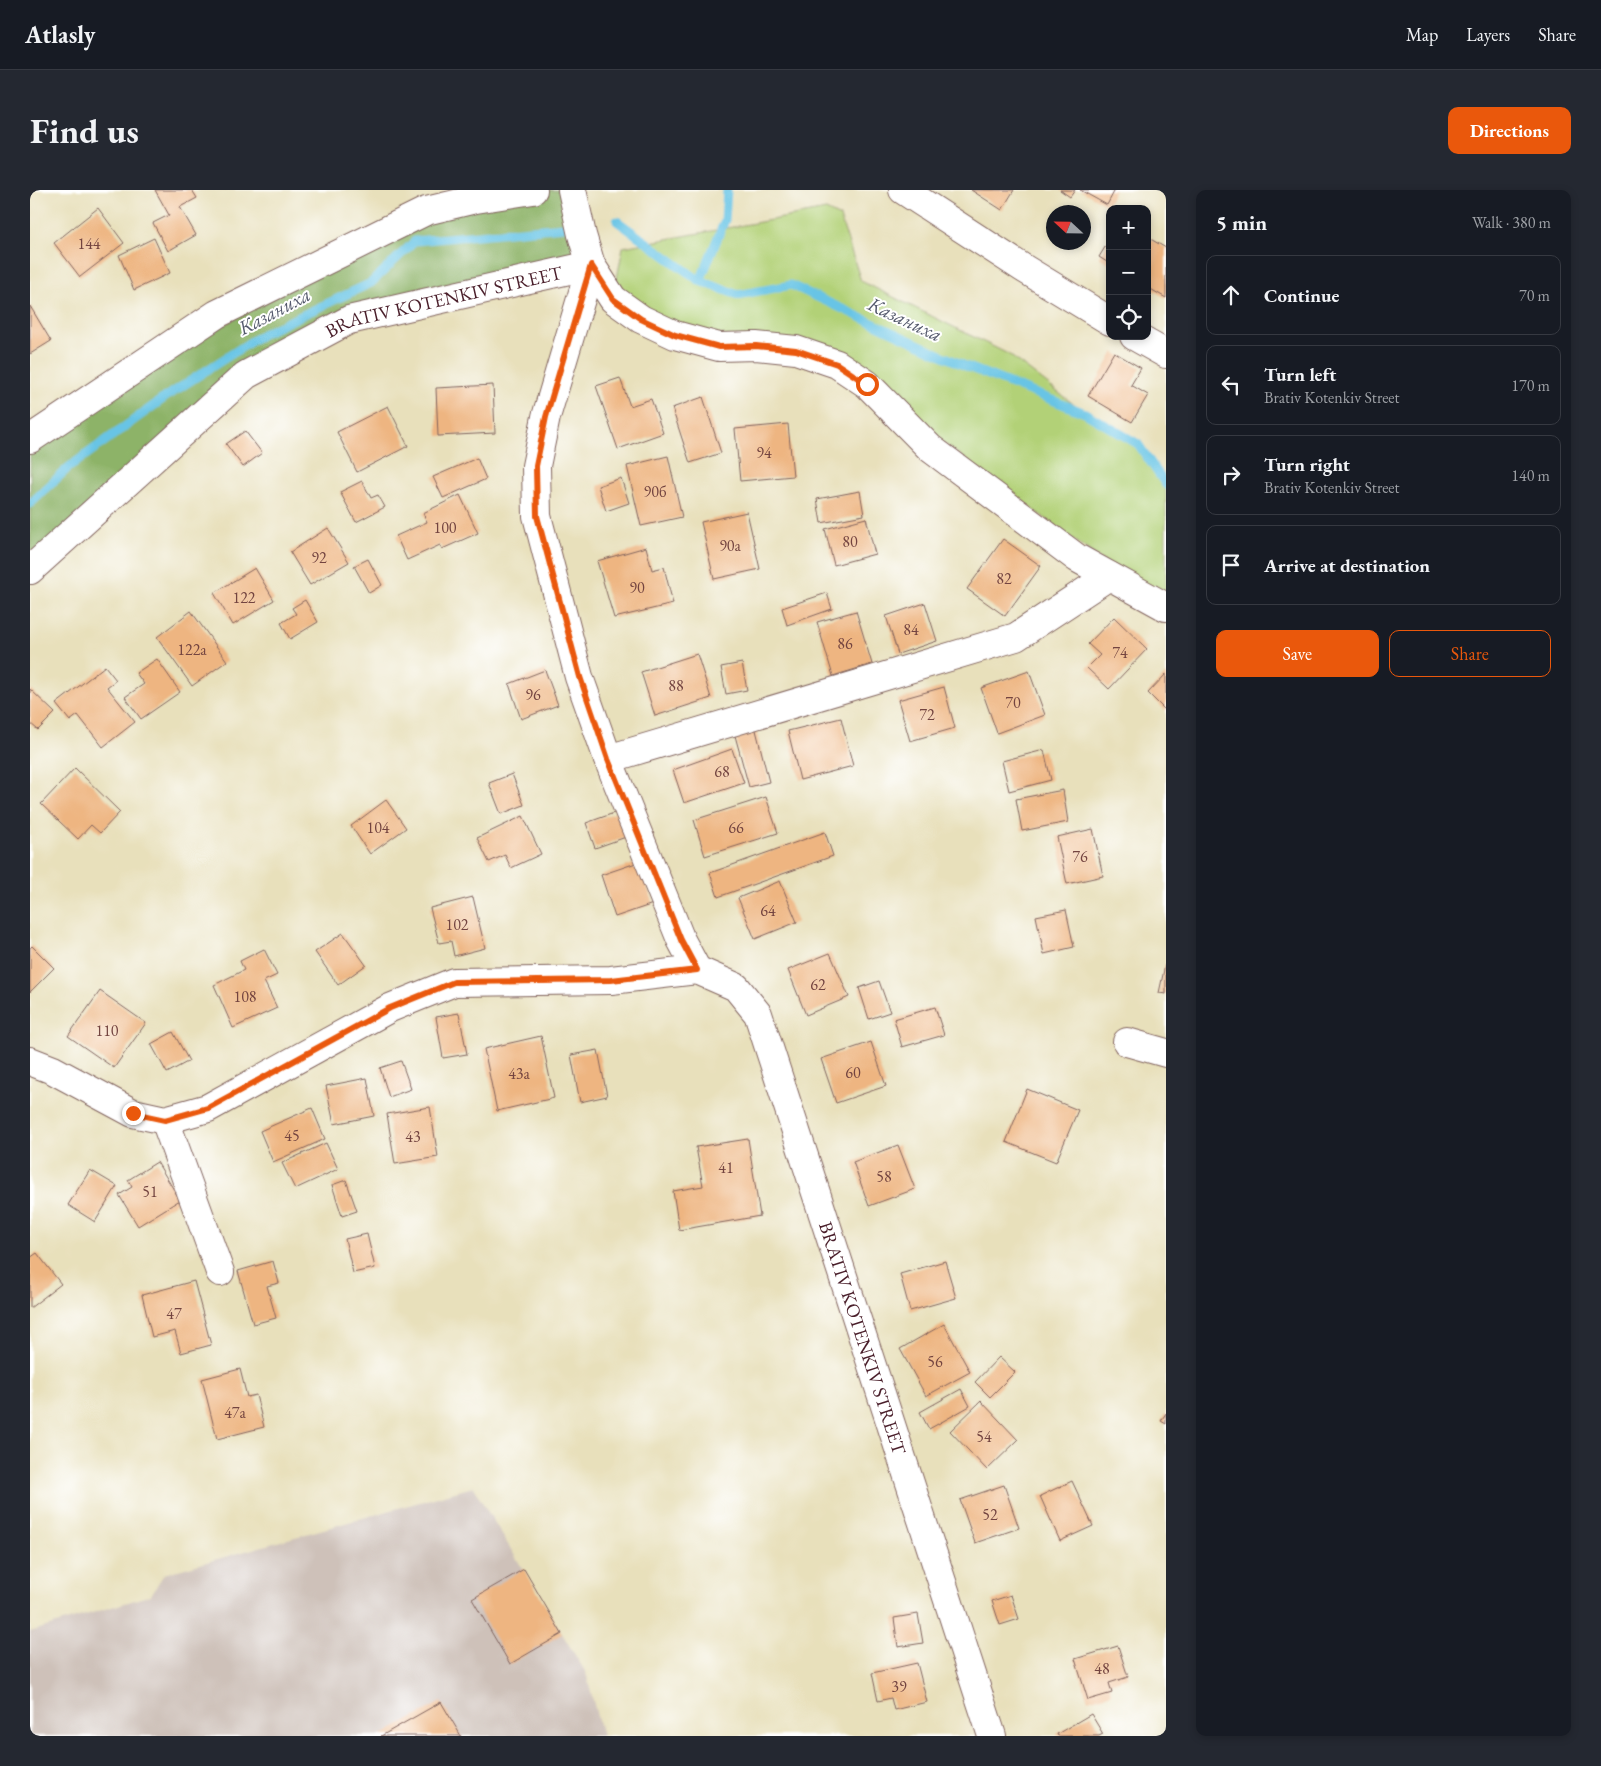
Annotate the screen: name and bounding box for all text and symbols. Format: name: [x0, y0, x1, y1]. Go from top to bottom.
text: Atlasly: [25, 19, 95, 50]
text: Map: [1406, 23, 1438, 46]
text: Layers: [1466, 23, 1510, 46]
text: Share: [1538, 23, 1576, 46]
button: Directions: [1448, 107, 1571, 154]
text: Find us: [30, 108, 139, 153]
north arrow: [1046, 205, 1091, 250]
map controls: [1106, 205, 1151, 340]
button: +: [1106, 205, 1151, 250]
text: 5 min: [1216, 209, 1267, 236]
text: Walk · 380 m: [1472, 212, 1551, 233]
house number: 144: [77, 233, 101, 254]
button: −: [1106, 250, 1151, 295]
street label: BRATIV KOTENKIV STREET: [321, 259, 565, 343]
water label: Казаниха: [232, 281, 315, 341]
icon: ahead: [1217, 281, 1245, 309]
text: Continue: [1264, 283, 1339, 308]
text: 70 m: [1519, 285, 1550, 306]
water label: Казаниха: [863, 290, 946, 347]
button: locate: [1106, 295, 1151, 340]
text: Turn left: [1264, 362, 1336, 387]
icon: left: [1217, 371, 1245, 399]
route start: [856, 373, 879, 396]
text: 170 m: [1511, 375, 1550, 396]
text: Brativ Kotenkiv Street: [1264, 387, 1400, 408]
house number: 94: [756, 442, 772, 463]
text: Turn right: [1264, 452, 1350, 477]
icon: right: [1217, 461, 1245, 489]
text: 140 m: [1511, 465, 1550, 486]
text: Brativ Kotenkiv Street: [1264, 477, 1400, 498]
house number: 90б: [644, 481, 667, 502]
house number: 100: [433, 517, 457, 538]
house number: 80: [842, 531, 858, 552]
house number: 90а: [719, 535, 741, 556]
house number: 92: [311, 547, 327, 568]
icon: arrive: [1217, 551, 1245, 579]
text: Arrive at destination: [1264, 553, 1430, 578]
house number: 82: [996, 568, 1012, 589]
house number: 90: [629, 577, 645, 598]
house number: 122: [232, 587, 256, 608]
house number: 84: [903, 619, 919, 640]
button: Save: [1216, 630, 1379, 677]
button: Share: [1389, 630, 1551, 677]
house number: 86: [837, 633, 853, 654]
house number: 122а: [177, 639, 207, 660]
house number: 74: [1112, 642, 1128, 663]
house number: 88: [668, 675, 684, 696]
house number: 96: [525, 684, 541, 705]
house number: 70: [1005, 692, 1021, 713]
house number: 72: [919, 704, 935, 725]
house number: 68: [714, 761, 730, 782]
house number: 104: [366, 817, 390, 838]
house number: 66: [728, 817, 744, 838]
house number: 76: [1072, 846, 1088, 867]
house number: 64: [760, 900, 776, 921]
house number: 102: [445, 914, 469, 935]
house number: 62: [810, 974, 826, 995]
house number: 108: [233, 986, 257, 1007]
house number: 110: [95, 1020, 119, 1041]
house number: 60: [845, 1062, 861, 1083]
house number: 43а: [508, 1063, 530, 1084]
route end: [122, 1102, 145, 1125]
house number: 45: [284, 1125, 300, 1146]
house number: 43: [405, 1126, 421, 1147]
house number: 41: [718, 1157, 734, 1178]
house number: 58: [876, 1166, 892, 1187]
house number: 51: [142, 1181, 158, 1202]
street label: BRATIV KOTENKIV STREET: [814, 1218, 913, 1458]
house number: 47: [166, 1303, 182, 1324]
house number: 56: [927, 1351, 943, 1372]
house number: 47а: [224, 1402, 246, 1423]
house number: 54: [976, 1426, 992, 1447]
house number: 52: [982, 1504, 998, 1525]
house number: 48: [1094, 1658, 1110, 1679]
house number: 39: [891, 1676, 907, 1697]

